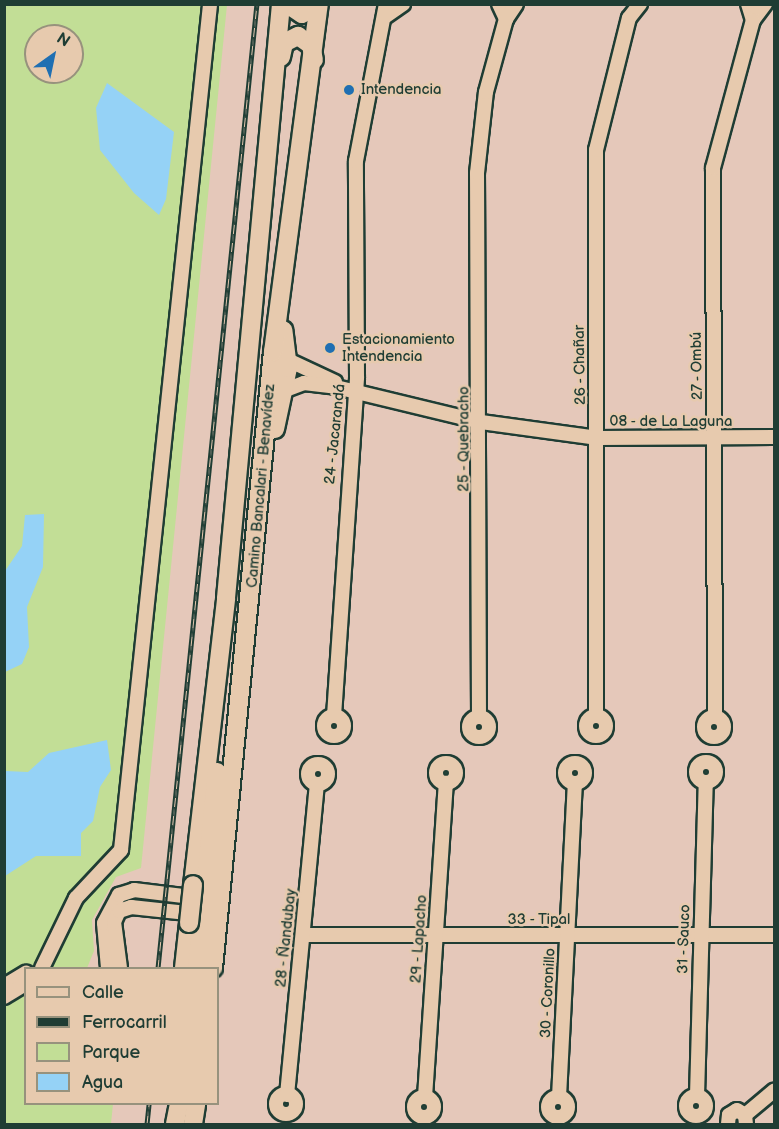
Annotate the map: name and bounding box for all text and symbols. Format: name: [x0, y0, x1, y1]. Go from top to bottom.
north arrow: [24, 24, 84, 84]
text: N: [53, 29, 73, 51]
place label: Intendencia: [361, 81, 442, 99]
marker: Intendencia: [342, 83, 356, 97]
street label: 26 - Chañar: [570, 324, 590, 406]
place label: Estacionamiento Intendencia: [342, 330, 455, 365]
street label: 27 - Ombú: [687, 331, 707, 401]
marker: Estacionamiento Intendencia: [323, 341, 337, 355]
street label: 24 - Jacarandá: [321, 382, 349, 486]
street label: Camino Bancalari - Benavídez: [243, 383, 279, 589]
street label: 25 - Quebracho: [455, 386, 473, 492]
street label: 08 - de La Laguna: [609, 413, 733, 431]
street label: 28 - Ñandubay: [272, 887, 300, 989]
street label: 29 - Lapacho: [407, 894, 431, 984]
street label: 31 - Sauco: [674, 903, 694, 975]
street label: 33 - Tipal: [507, 911, 571, 929]
street label: 30 - Coronillo: [537, 947, 559, 1039]
legend: [24, 967, 219, 1105]
text: Calle: [82, 982, 124, 1003]
text: Ferrocarril: [82, 1012, 167, 1033]
text: Parque: [82, 1042, 140, 1063]
text: Agua: [82, 1072, 123, 1093]

